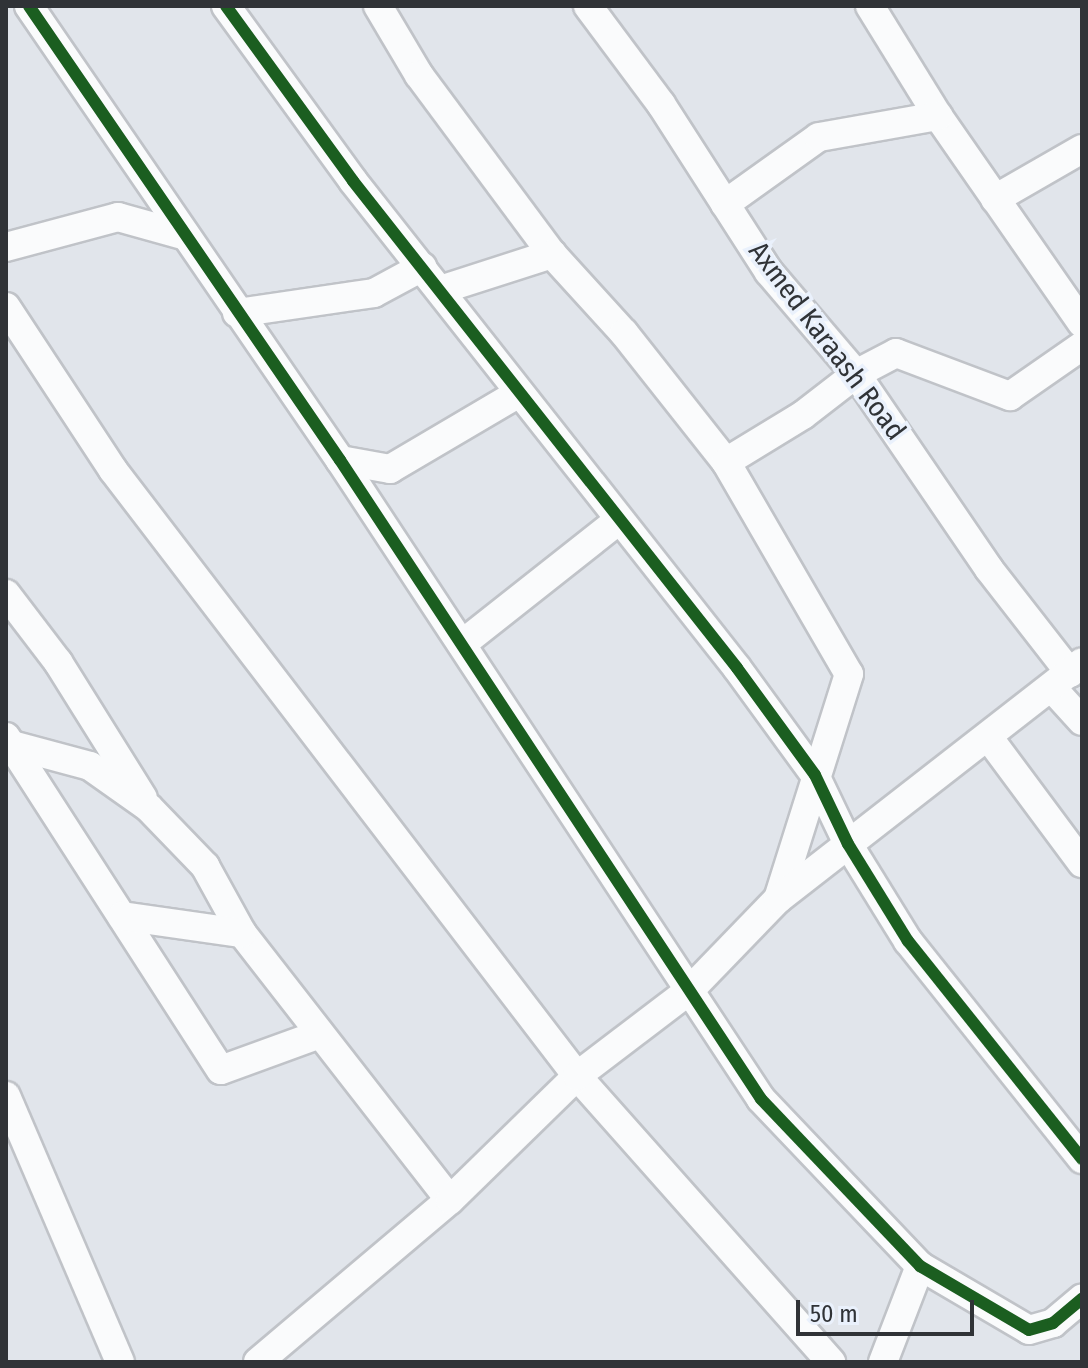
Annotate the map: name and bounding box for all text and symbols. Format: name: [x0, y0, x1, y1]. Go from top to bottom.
street label: Axmed Karaash Road: [741, 235, 913, 447]
scale bar: [800, 1284, 978, 1334]
text: 50 m: [810, 1300, 858, 1328]

